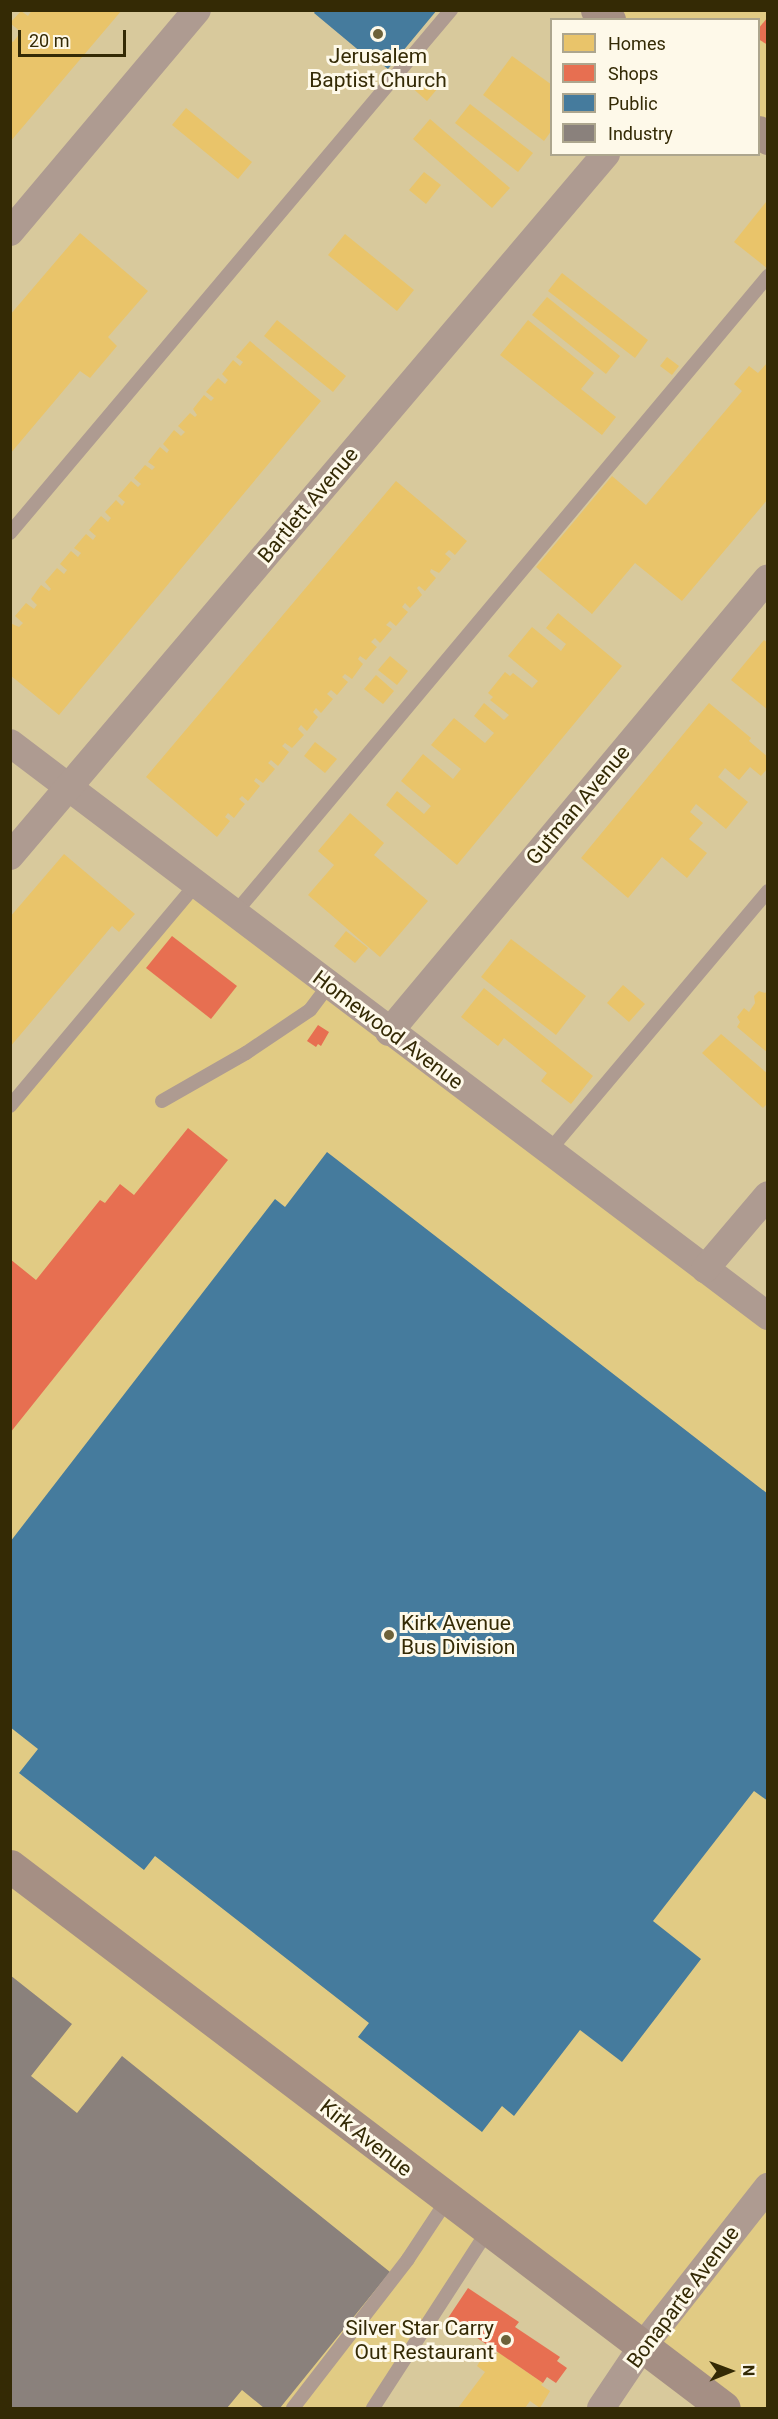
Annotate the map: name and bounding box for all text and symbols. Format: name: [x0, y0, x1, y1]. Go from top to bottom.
scale bar: [21, 18, 129, 56]
legend: [550, 18, 760, 156]
marker: Jerusalem Baptist Church: [371, 27, 385, 41]
text: 20 m: [29, 30, 69, 51]
text: Homes: [608, 33, 666, 54]
place label: Jerusalem Baptist Church: [309, 43, 447, 93]
text: Shops: [608, 63, 658, 84]
text: Public: [608, 93, 658, 114]
text: Industry: [608, 123, 673, 144]
street label: Bartlett Avenue: [252, 442, 364, 568]
street label: Gutman Avenue: [521, 740, 635, 870]
street label: Homewood Avenue: [308, 965, 468, 1095]
place label: Kirk Avenue Bus Division: [401, 1610, 515, 1660]
marker: Kirk Avenue Bus Division: [382, 1628, 396, 1642]
street label: Kirk Avenue: [315, 2094, 417, 2182]
street label: Bonaparte Avenue: [622, 2221, 744, 2373]
place label: Silver Star Carry Out Restaurant: [345, 2315, 494, 2365]
marker: Silver Star Carry Out Restaurant: [499, 2333, 513, 2347]
north arrow: [700, 2341, 760, 2401]
text: N: [739, 2365, 758, 2376]

